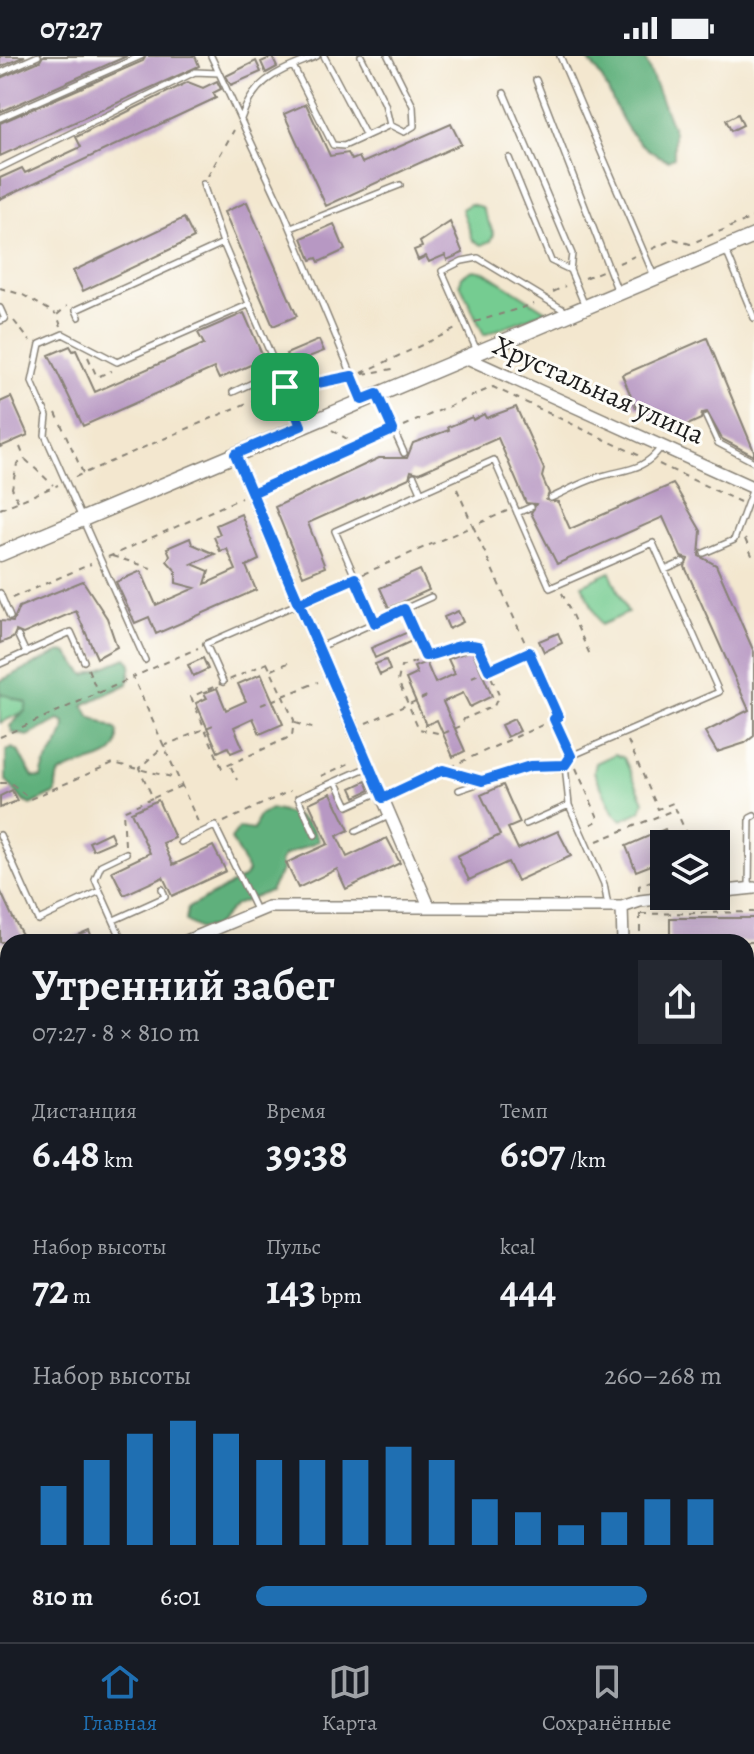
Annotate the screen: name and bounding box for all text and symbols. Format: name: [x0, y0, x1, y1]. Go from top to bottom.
text: 07:27: [40, 8, 102, 48]
street label: Хрустальная улица: [487, 326, 710, 454]
pin: [251, 353, 319, 421]
icon: arrive: [263, 365, 307, 409]
map controls: [650, 830, 730, 910]
button: layers: [650, 830, 730, 910]
text: Утренний забег: [32, 955, 335, 1015]
button: share: [638, 960, 722, 1044]
text: 07:27 · 8 × 810 m: [32, 1015, 200, 1050]
text: Дистанция: [32, 1096, 137, 1126]
text: Время: [266, 1096, 326, 1126]
text: Темп: [500, 1096, 548, 1126]
text: 6.48: [32, 1126, 100, 1181]
text: 39:38: [266, 1126, 348, 1181]
text: 6:07: [500, 1126, 565, 1181]
text: km: [100, 1145, 133, 1175]
text: /km: [565, 1145, 606, 1175]
text: Набор высоты: [32, 1232, 167, 1262]
text: Пульс: [266, 1232, 321, 1262]
text: kcal: [500, 1232, 535, 1262]
text: 72: [32, 1262, 68, 1317]
text: 143: [266, 1262, 316, 1317]
text: 444: [500, 1262, 556, 1317]
text: m: [68, 1281, 91, 1311]
text: bpm: [316, 1281, 362, 1311]
text: Набор высоты: [32, 1358, 191, 1393]
text: 260–268 m: [604, 1358, 722, 1393]
text: 810 m: [32, 1579, 93, 1614]
text: 6:01: [160, 1579, 201, 1614]
tab: Главная: [82, 1660, 157, 1738]
tab: Карта: [322, 1660, 377, 1738]
tab: Сохранённые: [542, 1660, 672, 1738]

